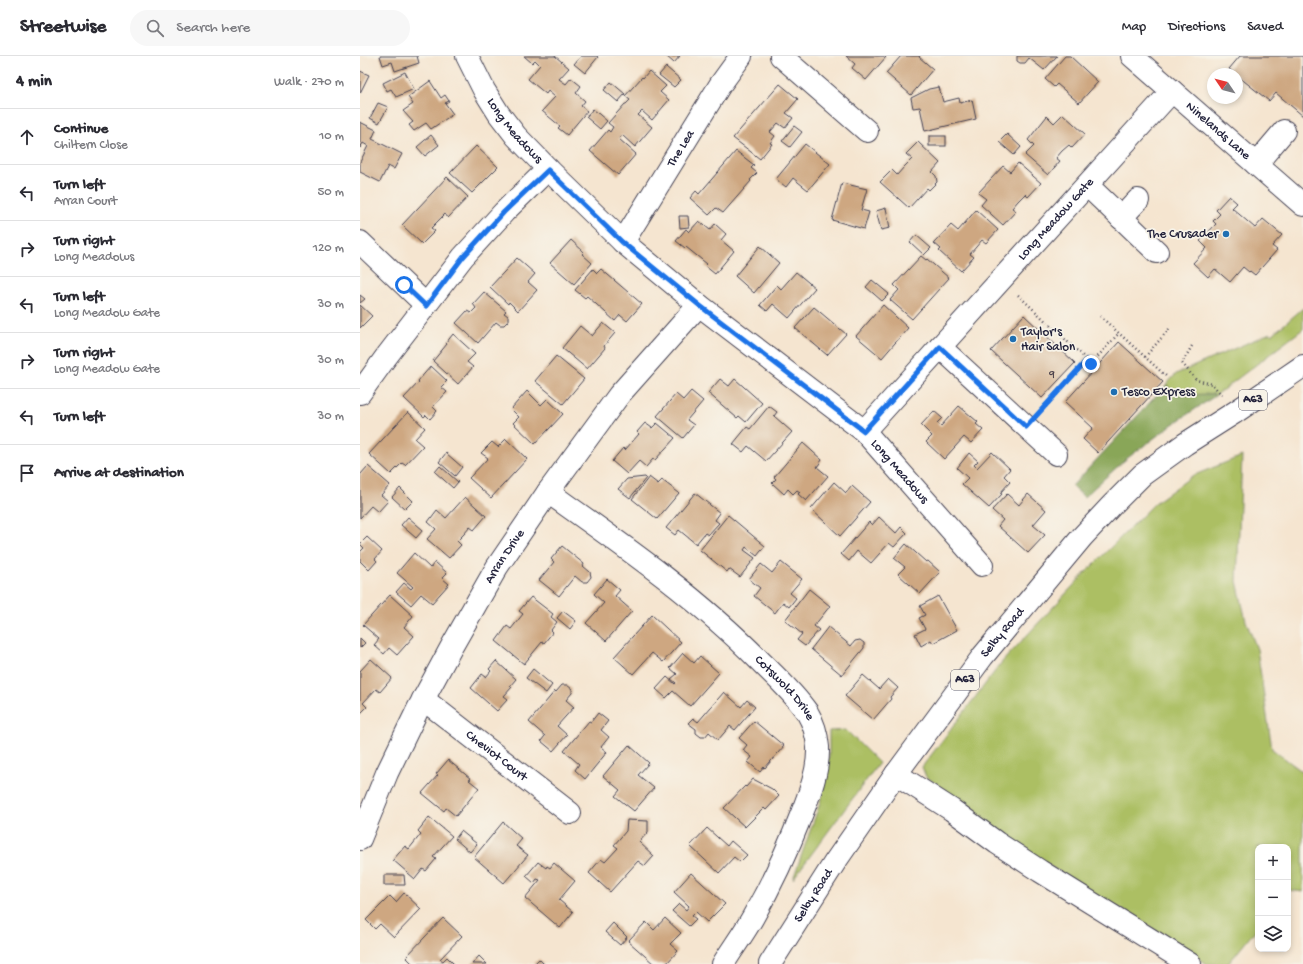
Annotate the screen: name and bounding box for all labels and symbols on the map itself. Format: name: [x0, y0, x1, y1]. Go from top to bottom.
north arrow: [1207, 68, 1243, 104]
street label: Long Meadows: [483, 95, 547, 167]
street label: Ninelands Lane: [1183, 99, 1254, 163]
street label: The Lea: [663, 127, 698, 170]
street label: Long Meadow Gate: [1015, 174, 1097, 263]
place label: The Crusader: [1147, 227, 1219, 242]
marker: The Crusader: [1221, 229, 1231, 239]
route start: [395, 276, 413, 294]
place label: Taylor's Hair Salon: [1020, 325, 1076, 355]
marker: Taylor's Hair Salon: [1008, 334, 1018, 344]
route end: [1082, 355, 1100, 373]
house number: 9: [1048, 369, 1055, 381]
place label: Tesco Express: [1121, 385, 1196, 400]
marker: Tesco Express: [1109, 387, 1119, 397]
road number: A63: [1239, 390, 1267, 410]
street label: Long Meadows: [867, 436, 933, 508]
street label: Arran Drive: [482, 526, 528, 586]
street label: Selby Road: [977, 604, 1028, 661]
street label: Cotswold Drive: [751, 652, 818, 723]
road number: A63: [951, 670, 979, 690]
street label: Cheviot Court: [463, 727, 532, 786]
street label: Selby Road: [791, 865, 837, 925]

